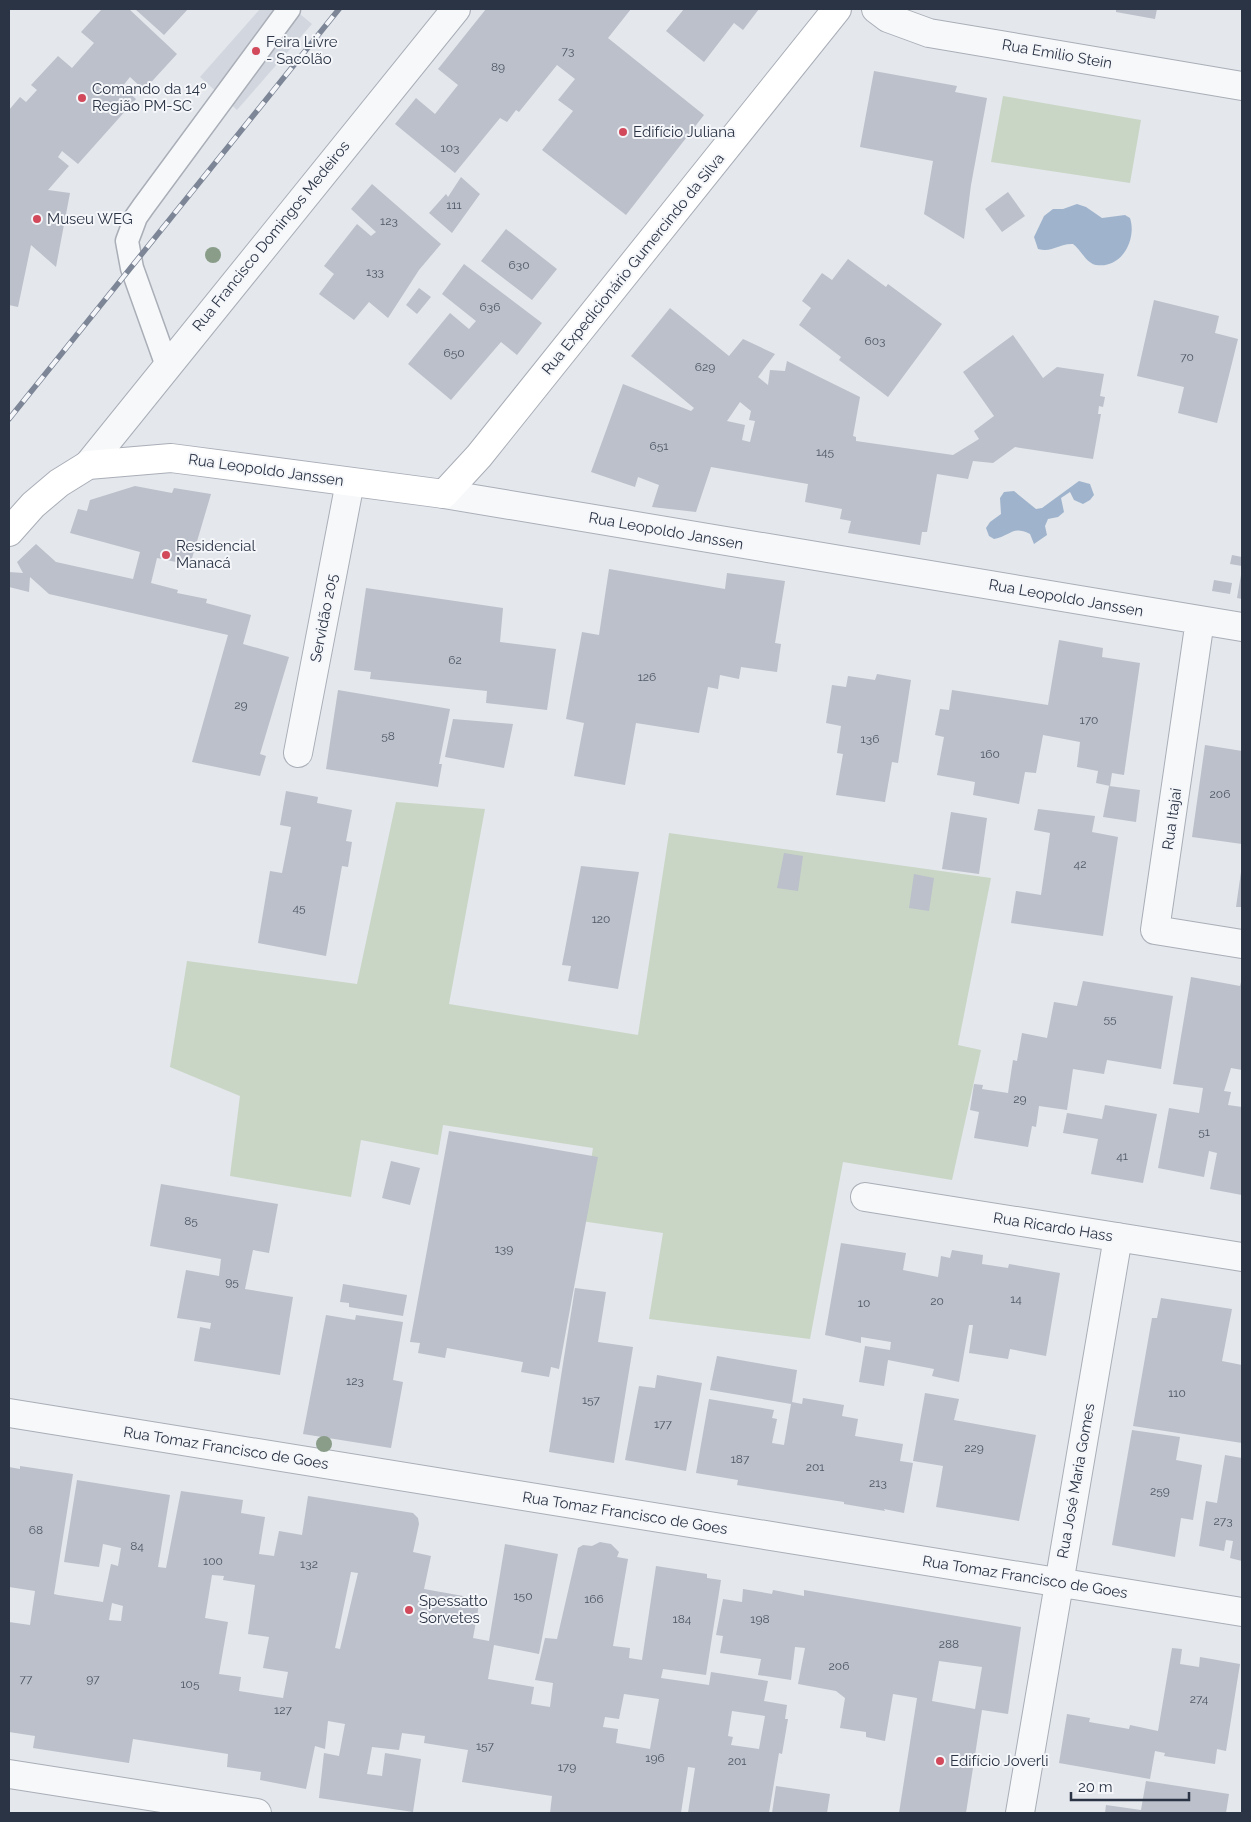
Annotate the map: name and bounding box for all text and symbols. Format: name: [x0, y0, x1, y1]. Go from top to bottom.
place label: Feira Livre - Sacolão: [266, 33, 338, 68]
street label: Rua Emilio Stein: [1001, 35, 1113, 73]
house number: 73: [562, 44, 574, 58]
marker: Feira Livre - Sacolão: [250, 45, 262, 57]
house number: 89: [491, 60, 505, 74]
place label: Comando da 14º Região PM-SC: [92, 80, 207, 115]
marker: Comando da 14º Região PM-SC: [76, 92, 88, 104]
place label: Edifício Juliana: [633, 123, 735, 141]
marker: Edifício Juliana: [617, 126, 629, 138]
street label: Rua Francisco Domingos Medeiros: [189, 137, 353, 335]
house number: 103: [441, 141, 459, 155]
street label: Rua Expedicionário Gumercindo da Silva: [538, 150, 728, 378]
house number: 111: [446, 198, 462, 212]
place label: Museu WEG: [47, 210, 133, 228]
marker: Museu WEG: [31, 213, 43, 225]
house number: 123: [380, 214, 398, 228]
house number: 630: [509, 258, 530, 272]
house number: 133: [366, 265, 384, 279]
house number: 636: [480, 300, 500, 314]
house number: 603: [865, 334, 886, 348]
house number: 650: [443, 346, 465, 360]
house number: 70: [1180, 350, 1194, 364]
house number: 629: [695, 360, 715, 374]
house number: 651: [650, 439, 668, 453]
house number: 145: [816, 445, 835, 459]
street label: Rua Leopoldo Janssen: [187, 450, 345, 490]
street label: Rua Leopoldo Janssen: [587, 509, 745, 553]
place label: Residencial Manacá: [176, 537, 256, 572]
marker: Residencial Manacá: [160, 549, 172, 561]
street label: Servidão 205: [307, 572, 341, 664]
street label: Rua Leopoldo Janssen: [987, 576, 1145, 620]
house number: 62: [448, 653, 462, 667]
house number: 126: [638, 670, 656, 684]
house number: 29: [234, 698, 248, 712]
house number: 170: [1080, 713, 1098, 727]
house number: 58: [381, 729, 395, 743]
house number: 136: [861, 732, 879, 746]
house number: 160: [980, 747, 1000, 761]
street label: Rua Itajai: [1159, 787, 1185, 851]
house number: 206: [1210, 787, 1230, 801]
house number: 42: [1074, 857, 1086, 871]
house number: 45: [292, 901, 306, 915]
house number: 120: [592, 912, 610, 926]
house number: 55: [1103, 1012, 1117, 1026]
house number: 29: [1013, 1092, 1027, 1106]
house number: 51: [1198, 1125, 1210, 1139]
house number: 41: [1116, 1149, 1128, 1163]
street label: Rua Ricardo Hass: [992, 1209, 1114, 1245]
house number: 85: [184, 1214, 198, 1228]
house number: 139: [495, 1242, 513, 1256]
house number: 95: [225, 1275, 239, 1289]
house number: 14: [1010, 1292, 1022, 1306]
house number: 20: [930, 1294, 944, 1308]
house number: 10: [858, 1296, 870, 1310]
house number: 123: [346, 1374, 364, 1388]
house number: 110: [1168, 1386, 1186, 1400]
house number: 157: [582, 1393, 601, 1407]
street label: Rua José Maria Gomes: [1053, 1402, 1099, 1560]
house number: 177: [654, 1417, 673, 1431]
street label: Rua Tomaz Francisco de Goes: [122, 1423, 330, 1473]
house number: 229: [964, 1441, 984, 1455]
house number: 187: [731, 1452, 750, 1466]
house number: 201: [806, 1460, 824, 1474]
house number: 213: [869, 1476, 887, 1490]
house number: 259: [1150, 1484, 1170, 1498]
street label: Rua Tomaz Francisco de Goes: [521, 1488, 729, 1538]
house number: 273: [1213, 1514, 1233, 1528]
house number: 68: [29, 1523, 43, 1537]
house number: 84: [130, 1539, 144, 1553]
street label: Rua Tomaz Francisco de Goes: [921, 1552, 1129, 1602]
house number: 100: [203, 1554, 223, 1568]
house number: 132: [300, 1557, 318, 1571]
house number: 150: [513, 1589, 533, 1603]
place label: Spessatto Sorvetes: [419, 1592, 488, 1627]
house number: 166: [584, 1592, 604, 1606]
marker: Spessatto Sorvetes: [403, 1604, 415, 1616]
house number: 184: [673, 1612, 692, 1626]
house number: 198: [750, 1612, 770, 1626]
house number: 288: [939, 1637, 959, 1651]
house number: 206: [829, 1659, 849, 1673]
house number: 77: [20, 1672, 33, 1686]
house number: 97: [86, 1672, 100, 1686]
house number: 105: [180, 1677, 200, 1691]
house number: 274: [1190, 1692, 1209, 1706]
house number: 127: [274, 1703, 292, 1717]
house number: 157: [476, 1739, 495, 1753]
house number: 196: [645, 1751, 665, 1765]
place label: Edifício Joverli: [950, 1752, 1048, 1770]
house number: 201: [728, 1754, 746, 1768]
marker: Edifício Joverli: [934, 1755, 946, 1767]
house number: 179: [558, 1760, 576, 1774]
scale bar: [1071, 1770, 1188, 1802]
text: 20 m: [1078, 1778, 1113, 1796]

